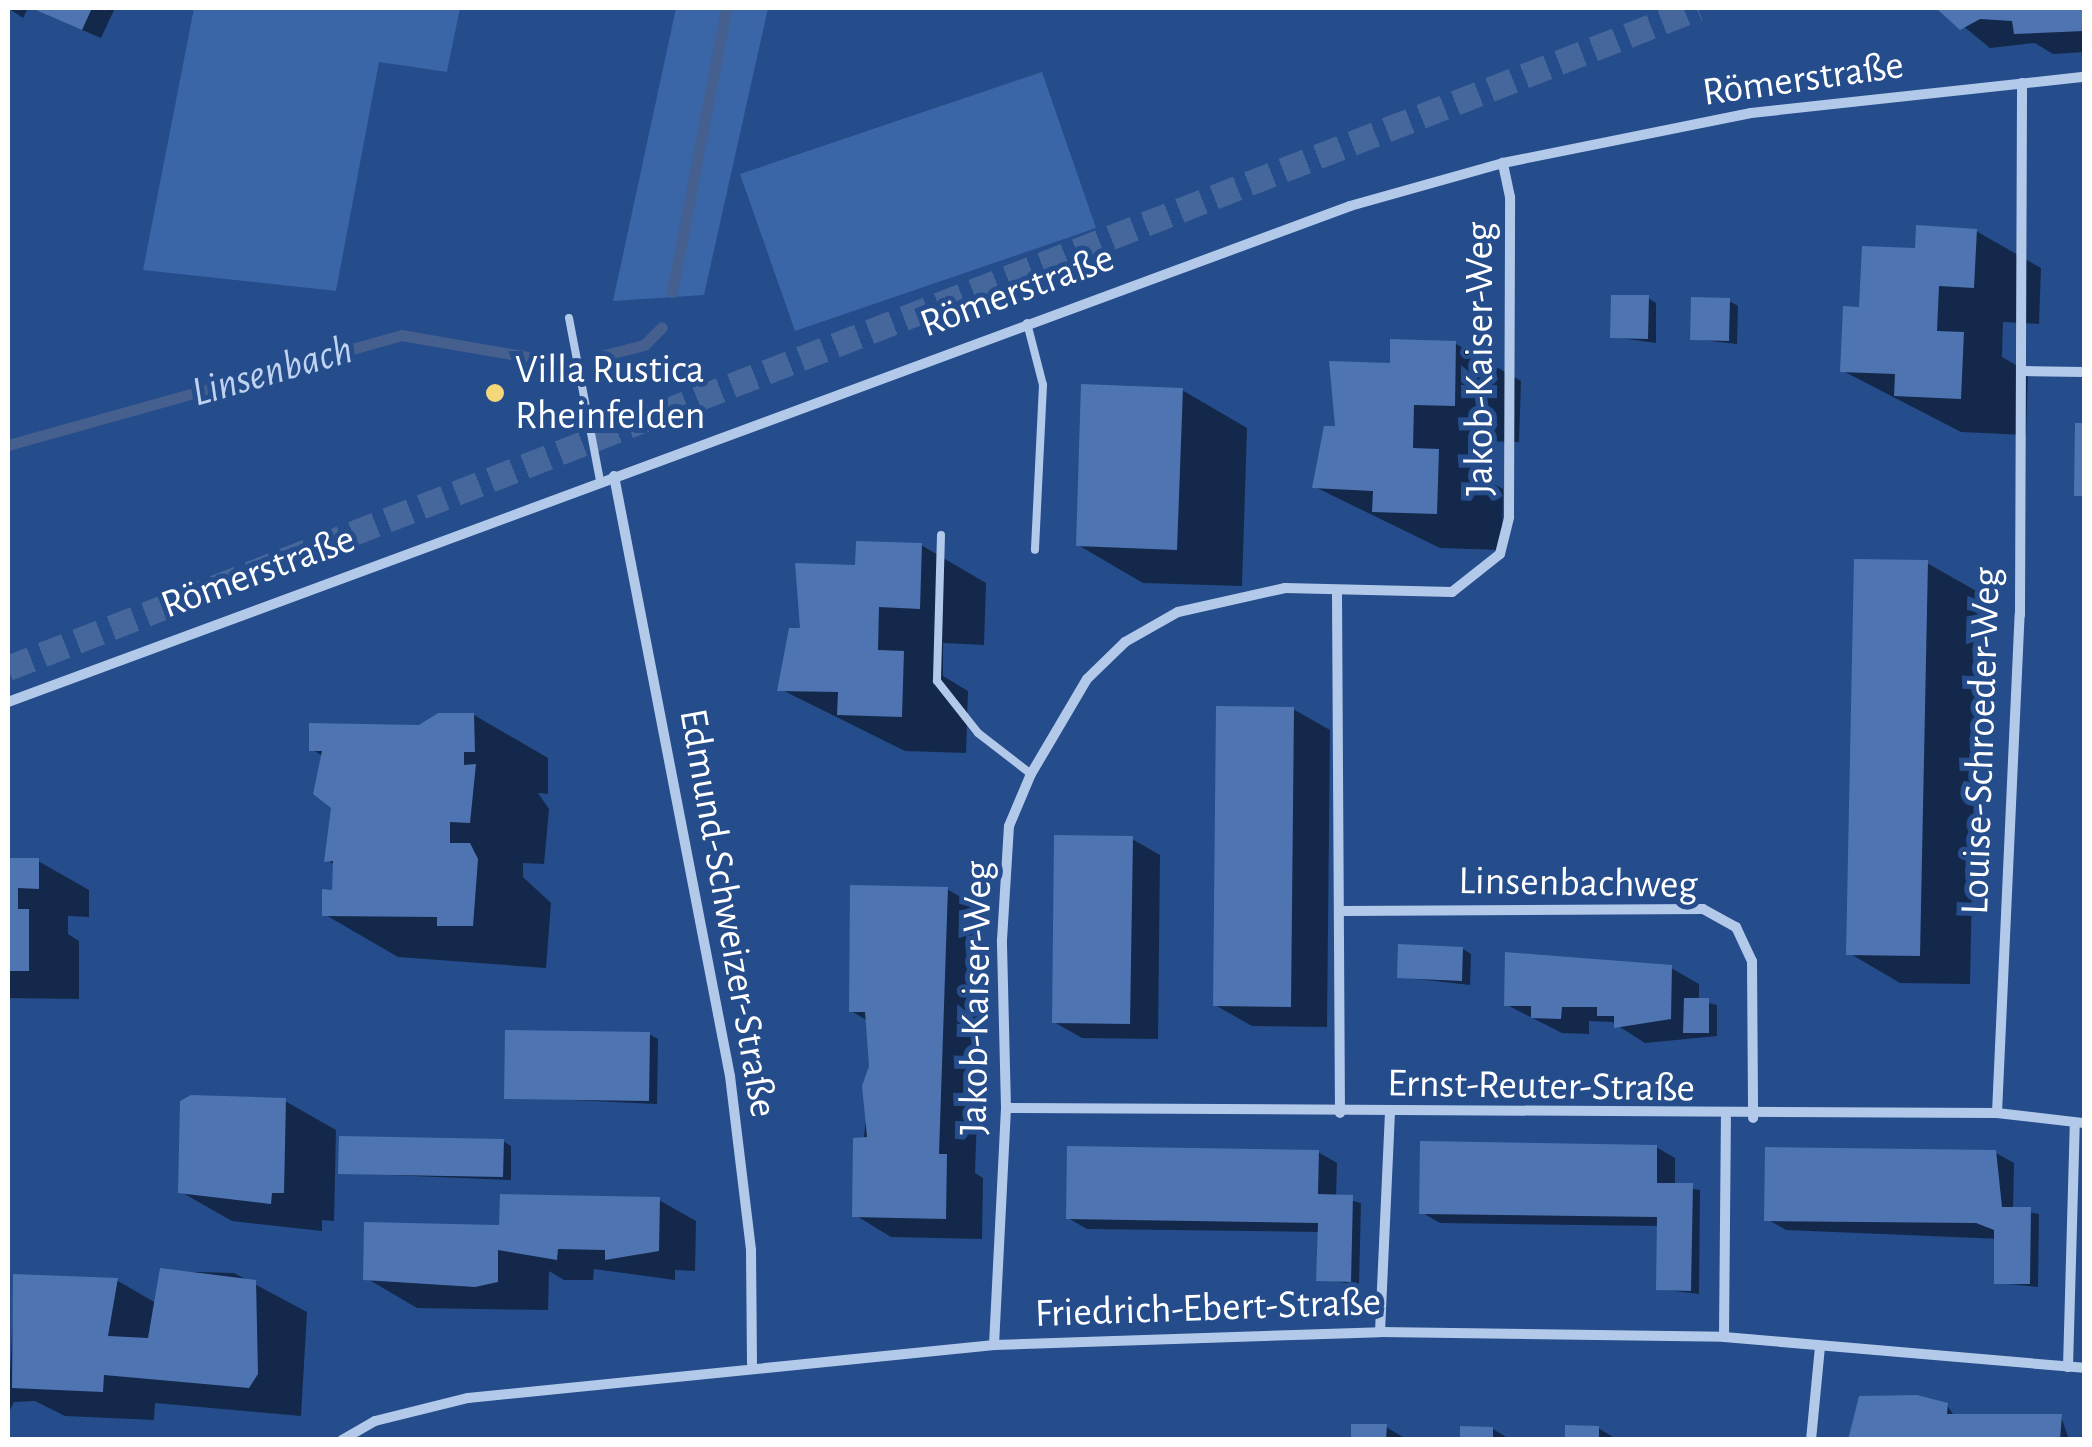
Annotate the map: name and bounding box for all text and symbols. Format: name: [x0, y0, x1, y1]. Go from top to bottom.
street label: Römerstraße: [1699, 41, 1907, 117]
street label: Jakob-Kaiser-Weg: [1456, 222, 1504, 496]
street label: Römerstraße: [914, 234, 1120, 348]
water label: Linsenbach: [186, 324, 358, 418]
place label: Villa Rustica Rheinfelden: [515, 346, 705, 440]
marker: Villa Rustica Rheinfelden: [484, 382, 506, 404]
street label: Römerstraße: [155, 515, 361, 629]
street label: Louise-Schroeder-Weg: [1951, 567, 2011, 915]
street label: Edmund-Schweizer-Straße: [668, 705, 788, 1121]
street label: Linsenbachweg: [1458, 857, 1698, 909]
street label: Jakob-Kaiser-Weg: [950, 861, 1002, 1135]
street label: Ernst-Reuter-Straße: [1387, 1059, 1695, 1113]
street label: Friedrich-Ebert-Straße: [1034, 1278, 1382, 1338]

